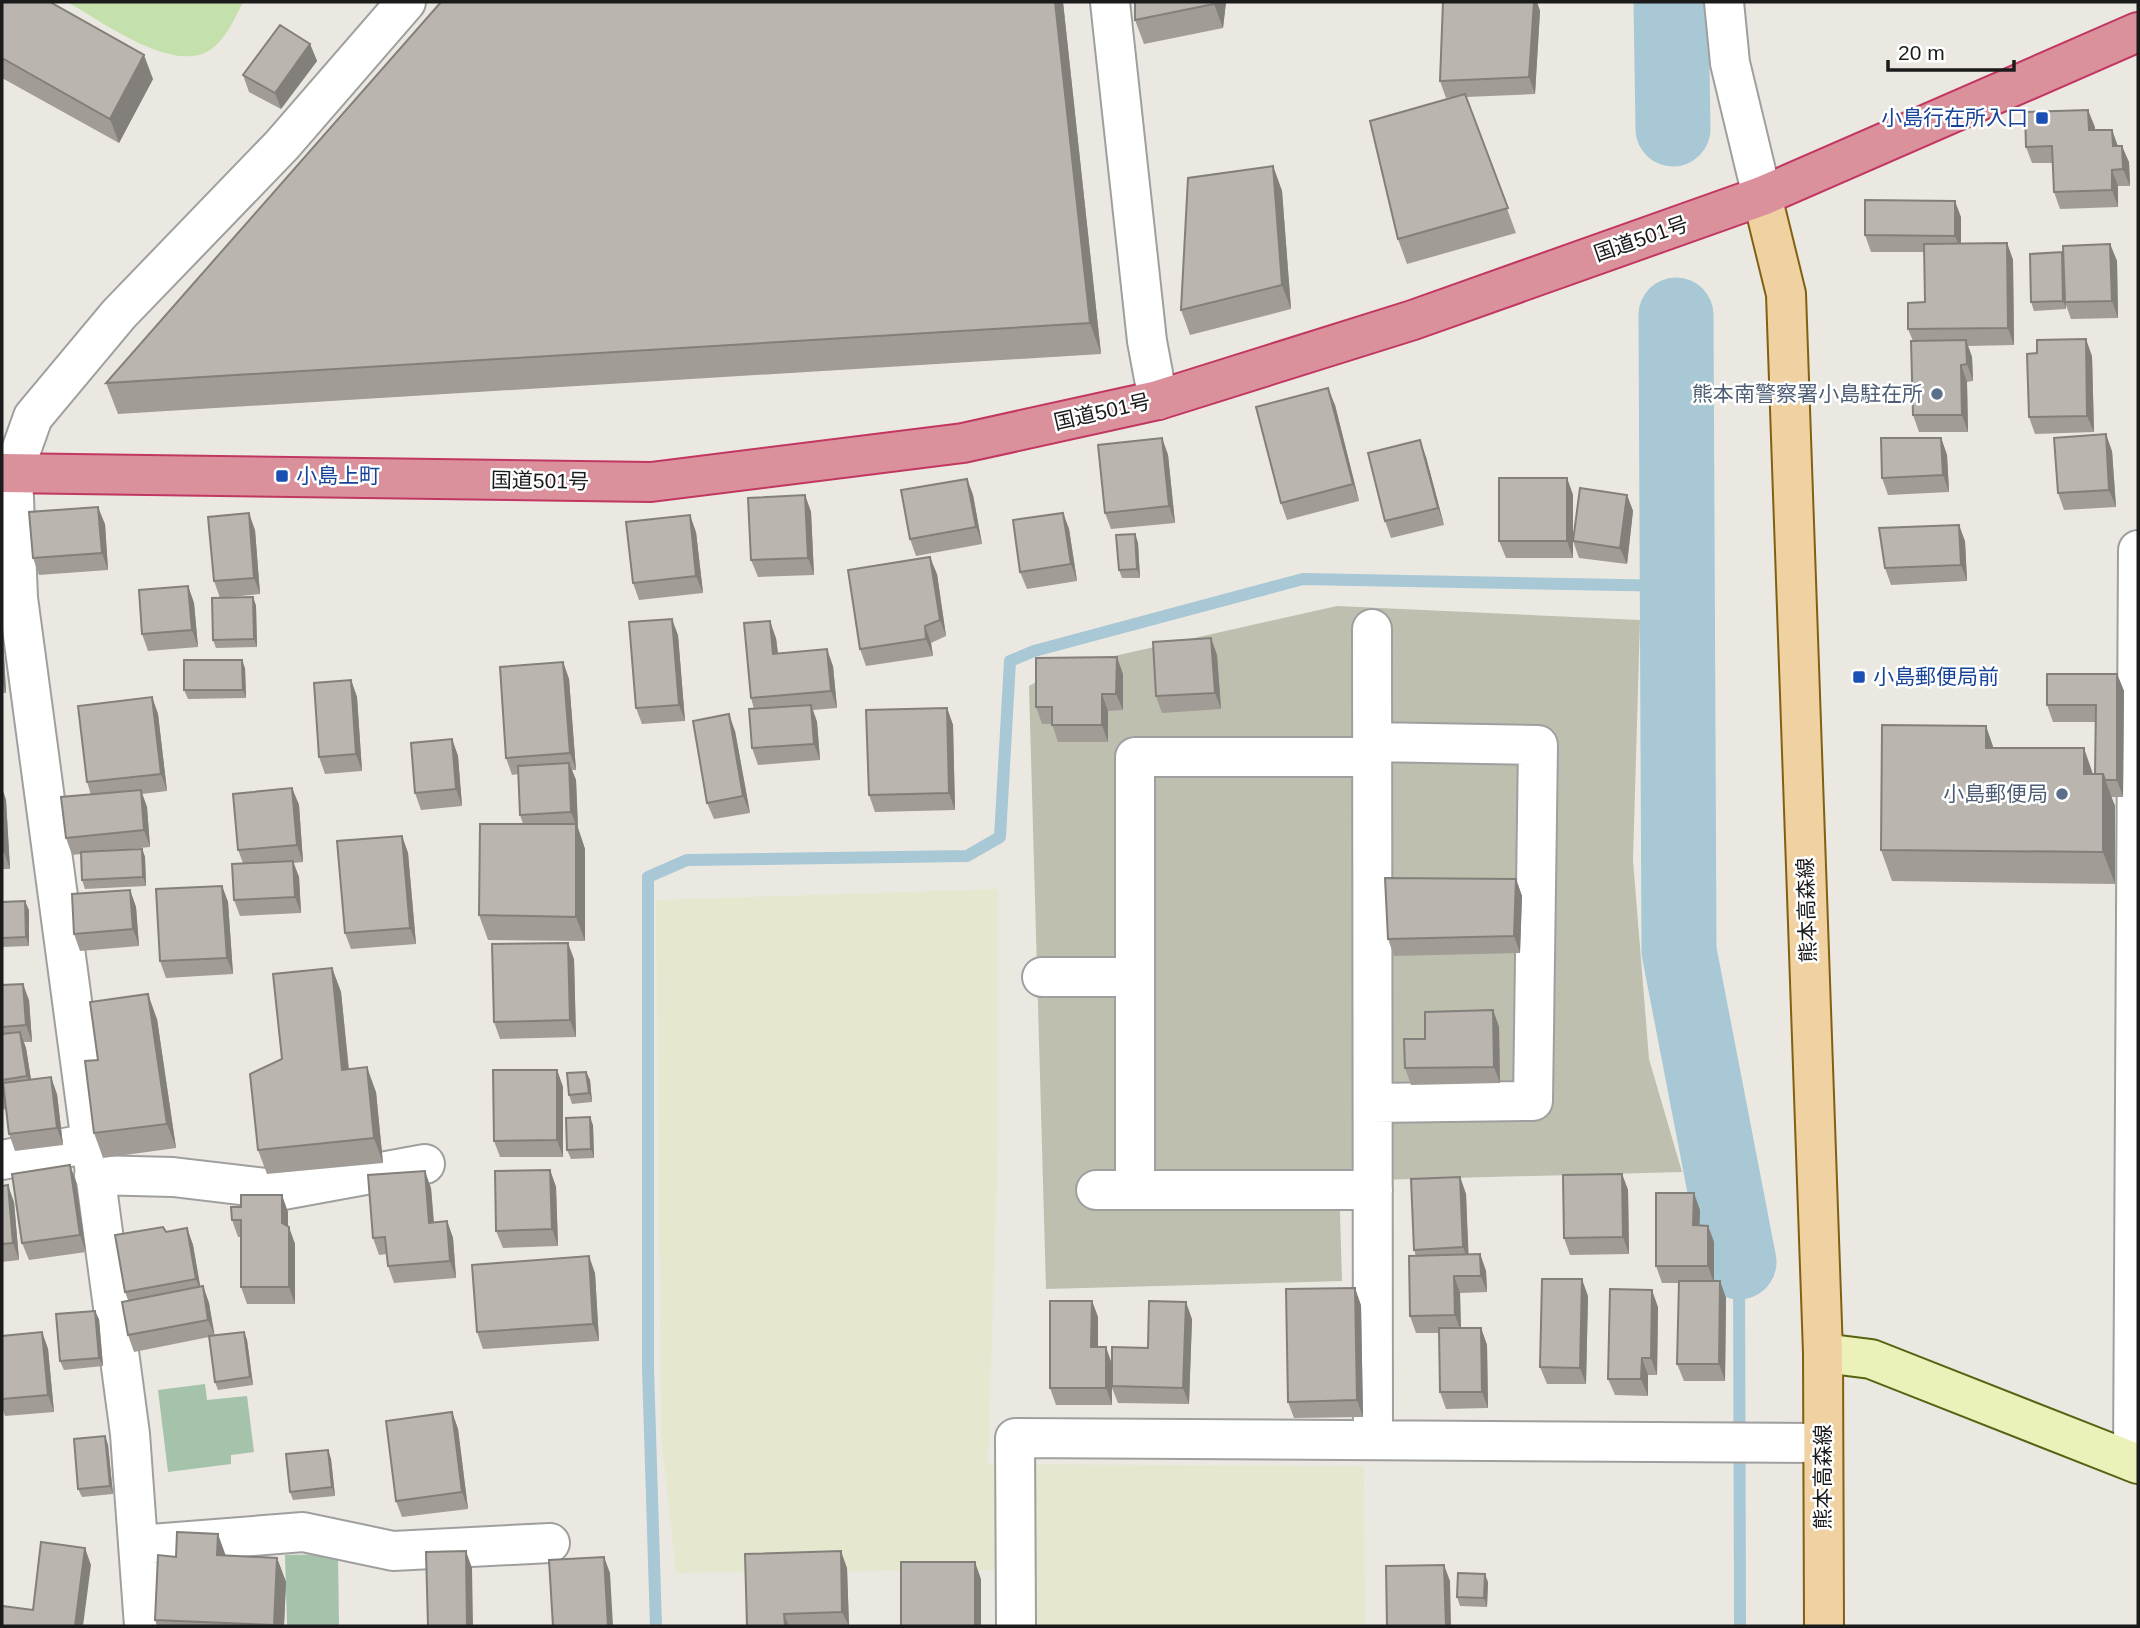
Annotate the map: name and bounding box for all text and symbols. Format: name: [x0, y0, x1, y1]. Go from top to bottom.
scale bar: [1888, 28, 2014, 72]
text: 20 m: [1898, 41, 1945, 64]
place label: 小島行在所入口: [1881, 106, 2028, 129]
marker: 小島行在所入口: [2034, 110, 2050, 126]
street label: 国道501号: [1591, 212, 1691, 265]
place label: 熊本南警察署小島駐在所: [1692, 382, 1923, 405]
marker: 熊本南警察署小島駐在所: [1929, 386, 1945, 402]
street label: 国道501号: [1052, 389, 1152, 434]
place label: 小島上町: [296, 464, 380, 487]
marker: 小島上町: [274, 468, 290, 484]
street label: 国道501号: [491, 468, 589, 493]
place label: 小島郵便局前: [1873, 665, 1999, 688]
marker: 小島郵便局前: [1851, 669, 1867, 685]
place label: 小島郵便局: [1943, 782, 2048, 805]
marker: 小島郵便局: [2054, 786, 2070, 802]
street label: 熊本高森線: [1793, 857, 1820, 963]
street label: 熊本高森線: [1811, 1425, 1834, 1530]

